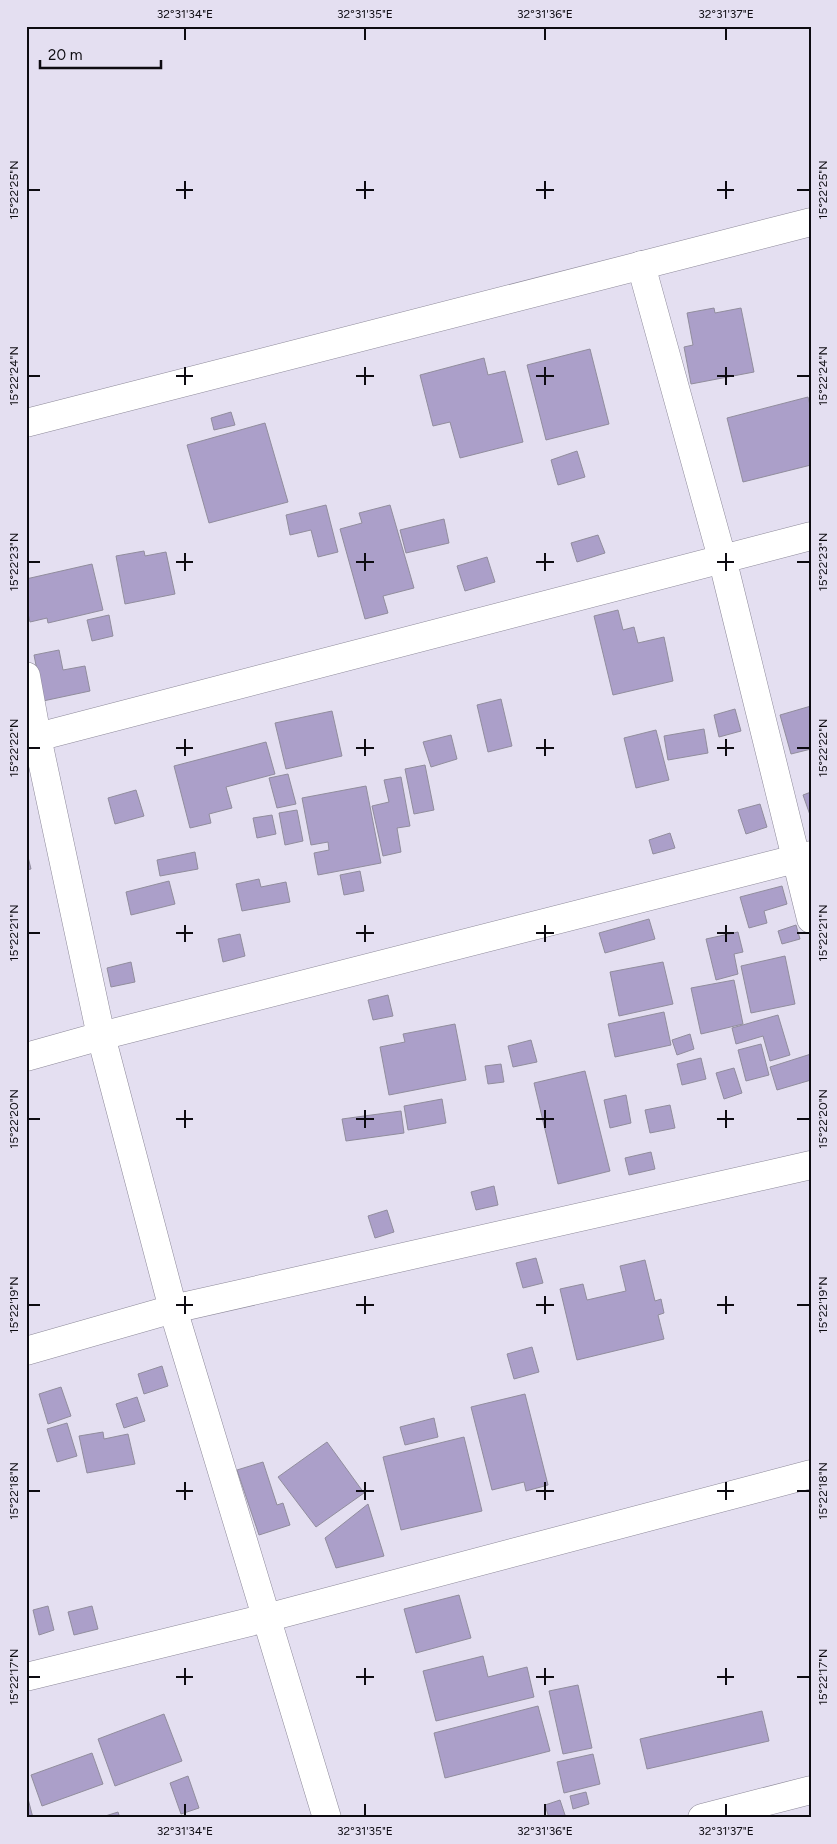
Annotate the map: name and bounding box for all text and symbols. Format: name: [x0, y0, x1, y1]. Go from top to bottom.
text: 32°31'34"E: [157, 7, 213, 21]
text: 32°31'35"E: [337, 7, 393, 21]
text: 32°31'36"E: [517, 7, 573, 21]
text: 32°31'37"E: [698, 7, 754, 21]
scale bar: [40, 38, 161, 70]
text: 20 m: [48, 46, 82, 64]
text: 15°22'25"N: [7, 161, 21, 219]
text: 15°22'25"N: [816, 161, 830, 219]
text: 15°22'24"N: [7, 346, 21, 406]
text: 15°22'24"N: [816, 346, 830, 406]
text: 15°22'23"N: [7, 533, 21, 591]
text: 15°22'23"N: [816, 533, 830, 591]
text: 15°22'22"N: [7, 719, 21, 777]
text: 15°22'22"N: [816, 719, 830, 777]
text: 15°22'21"N: [7, 905, 21, 961]
text: 15°22'21"N: [816, 905, 830, 961]
text: 15°22'20"N: [7, 1089, 21, 1149]
text: 15°22'20"N: [816, 1089, 830, 1149]
text: 15°22'19"N: [7, 1277, 21, 1333]
text: 15°22'19"N: [816, 1277, 830, 1333]
text: 15°22'18"N: [7, 1462, 21, 1520]
text: 15°22'18"N: [816, 1462, 830, 1520]
text: 15°22'17"N: [7, 1649, 21, 1705]
text: 15°22'17"N: [816, 1649, 830, 1705]
text: 32°31'34"E: [157, 1824, 213, 1838]
text: 32°31'35"E: [337, 1824, 393, 1838]
text: 32°31'36"E: [517, 1824, 573, 1838]
text: 32°31'37"E: [698, 1824, 754, 1838]

